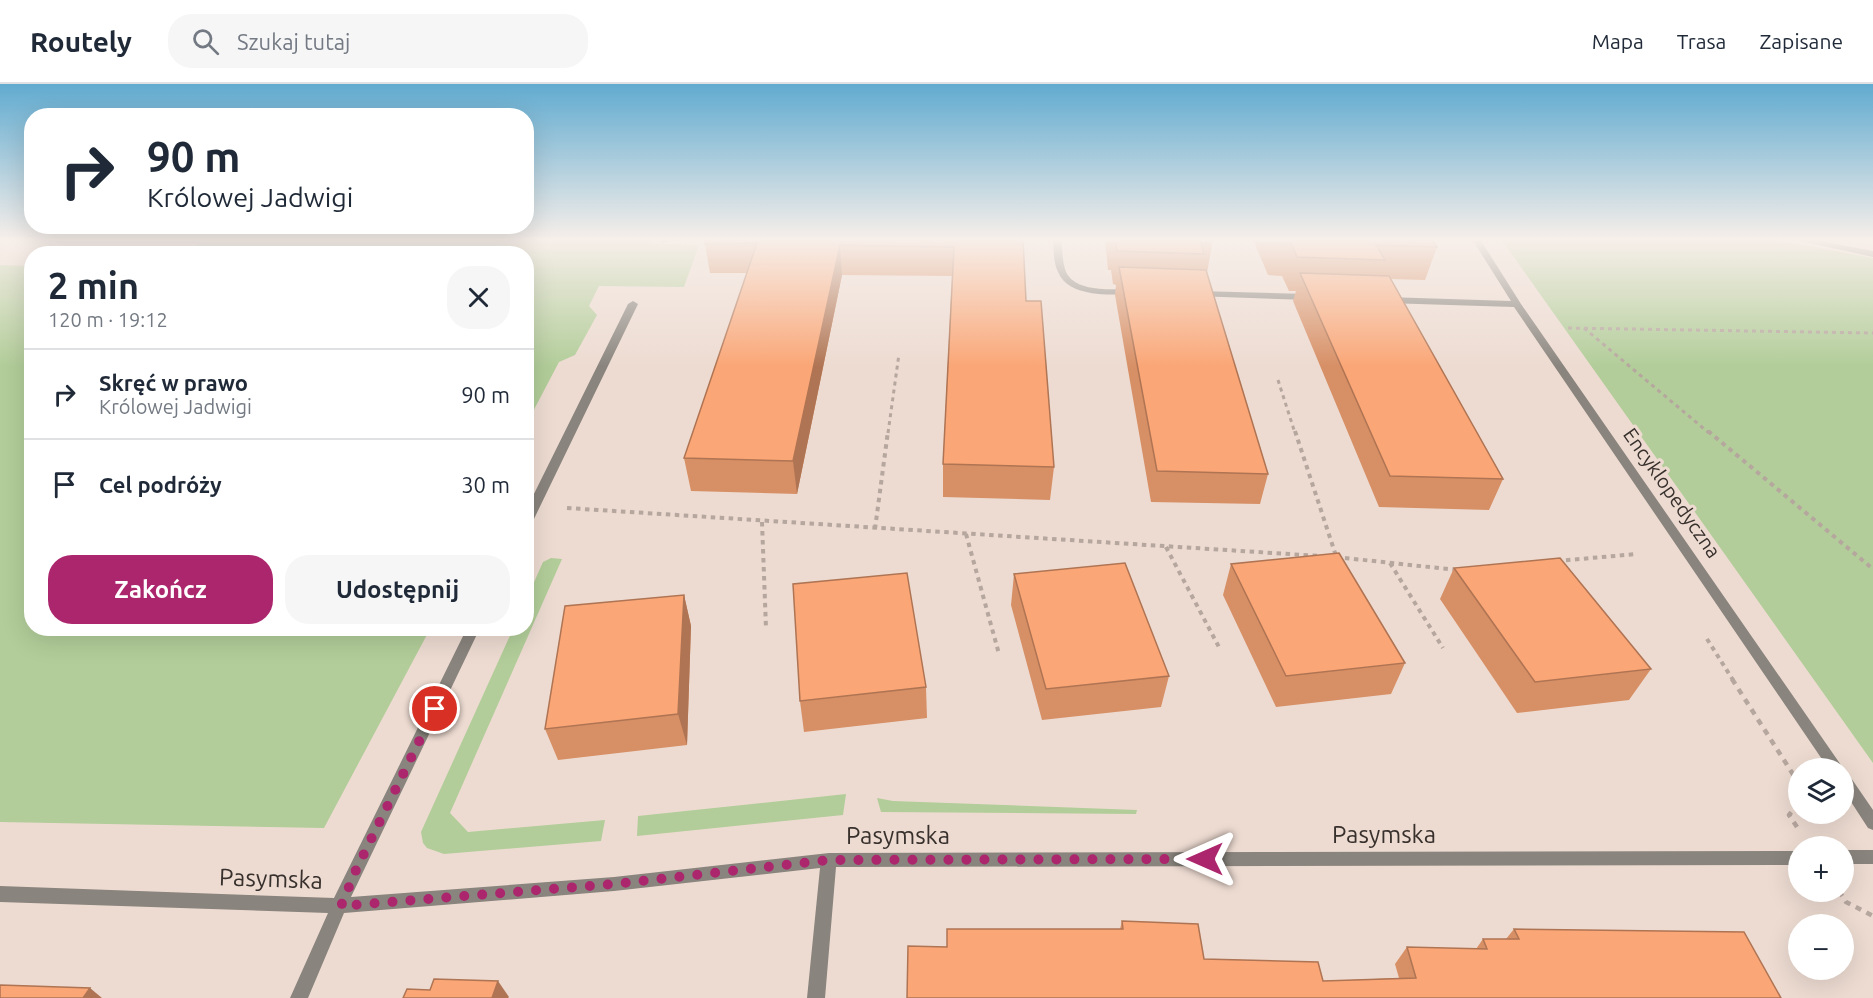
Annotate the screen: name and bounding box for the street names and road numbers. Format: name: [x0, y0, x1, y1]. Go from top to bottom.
street label: Encyklopedyczna: [1619, 423, 1726, 562]
street label: Pasymska: [1332, 821, 1436, 848]
street label: Pasymska: [846, 822, 950, 849]
street label: Pasymska: [219, 863, 323, 894]

